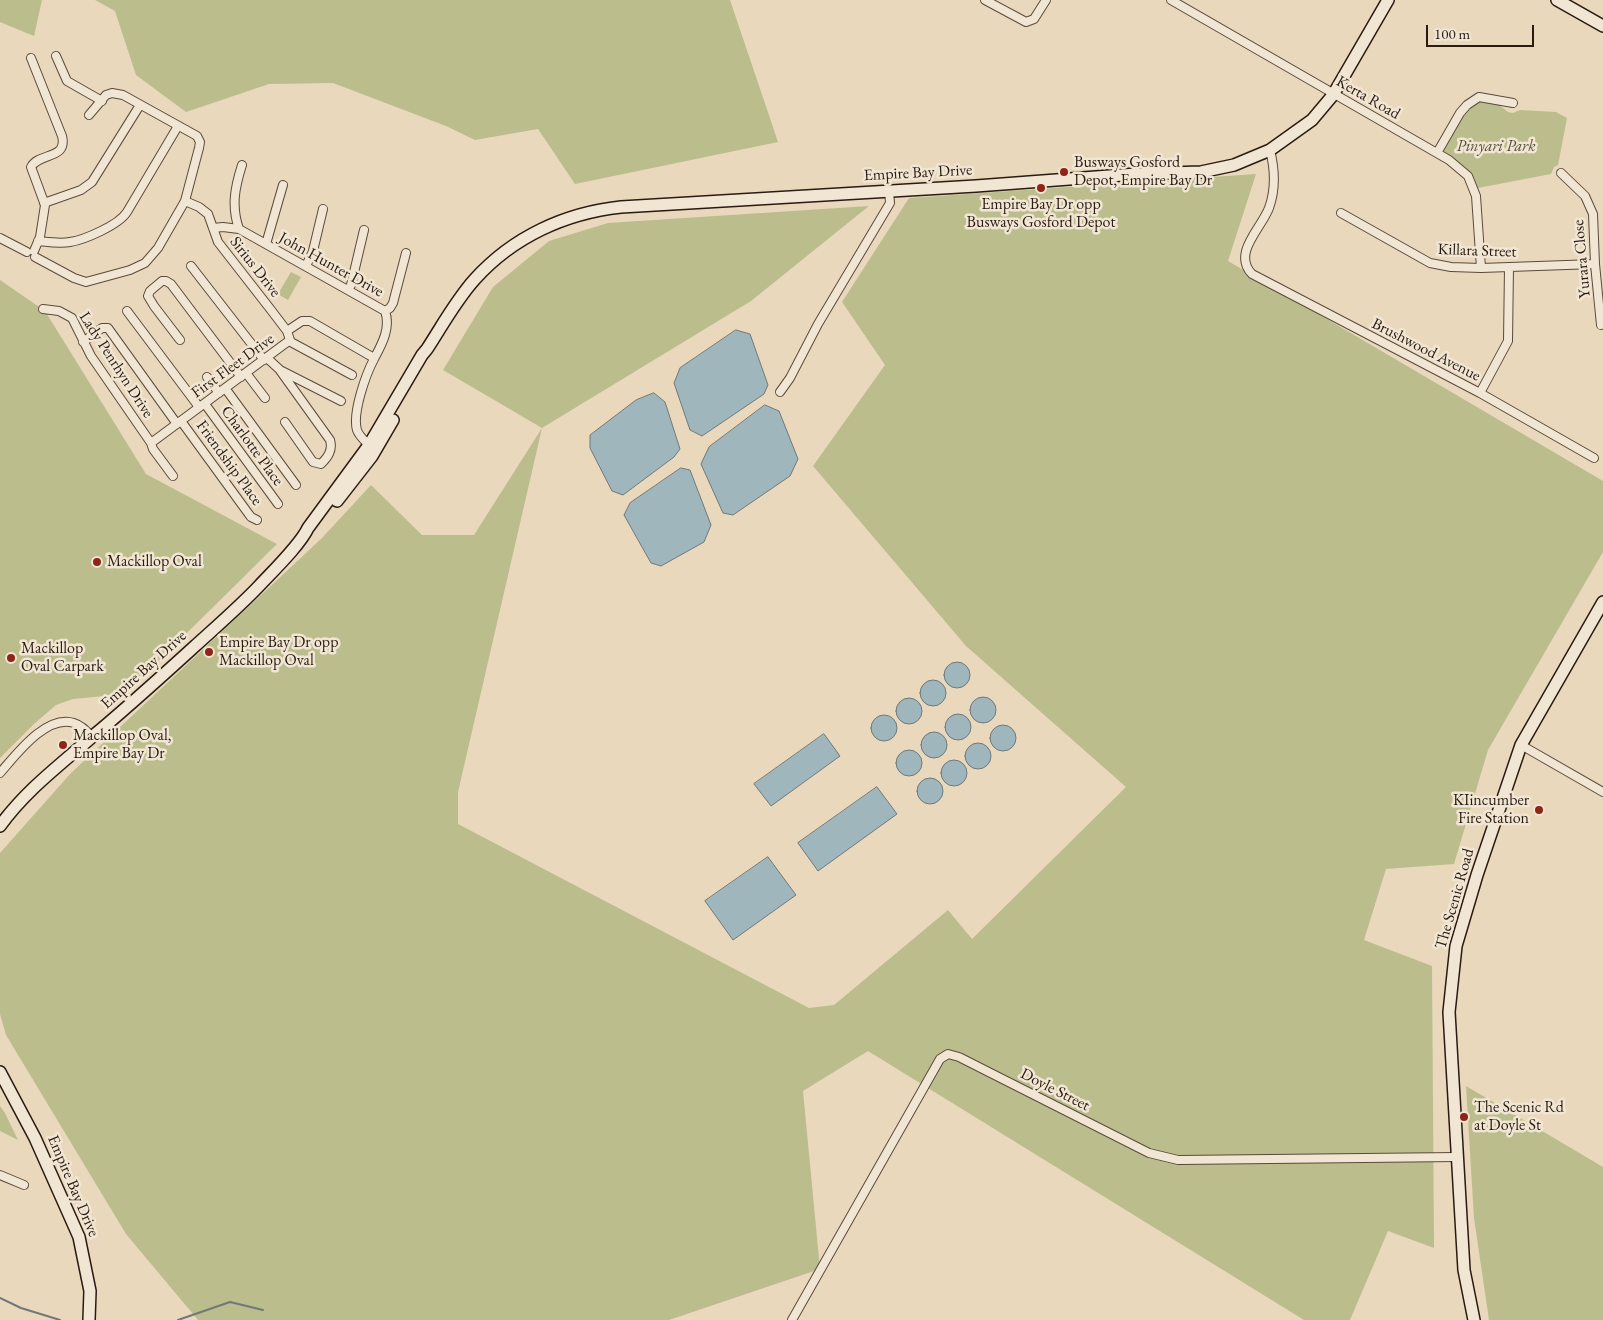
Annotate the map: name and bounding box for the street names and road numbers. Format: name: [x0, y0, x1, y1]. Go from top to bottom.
street label: Kerta Road: [1333, 72, 1403, 124]
street label: Empire Bay Drive: [863, 161, 973, 185]
street label: Yurara Close: [1569, 219, 1595, 299]
street label: John Hunter Drive: [275, 228, 387, 302]
street label: Sirius Drive: [225, 233, 285, 301]
street label: Killara Street: [1437, 240, 1517, 262]
street label: Lady Penrhyn Drive: [75, 308, 157, 422]
street label: Brushwood Avenue: [1368, 314, 1484, 386]
street label: First Fleet Drive: [188, 330, 278, 402]
street label: Charlotte Place: [217, 402, 287, 490]
street label: Friendship Place: [192, 417, 266, 509]
street label: Empire Bay Drive: [97, 627, 191, 713]
street label: The Scenic Road: [1431, 846, 1479, 952]
street label: Doyle Street: [1017, 1064, 1093, 1116]
street label: Empire Bay Drive: [43, 1132, 103, 1240]

